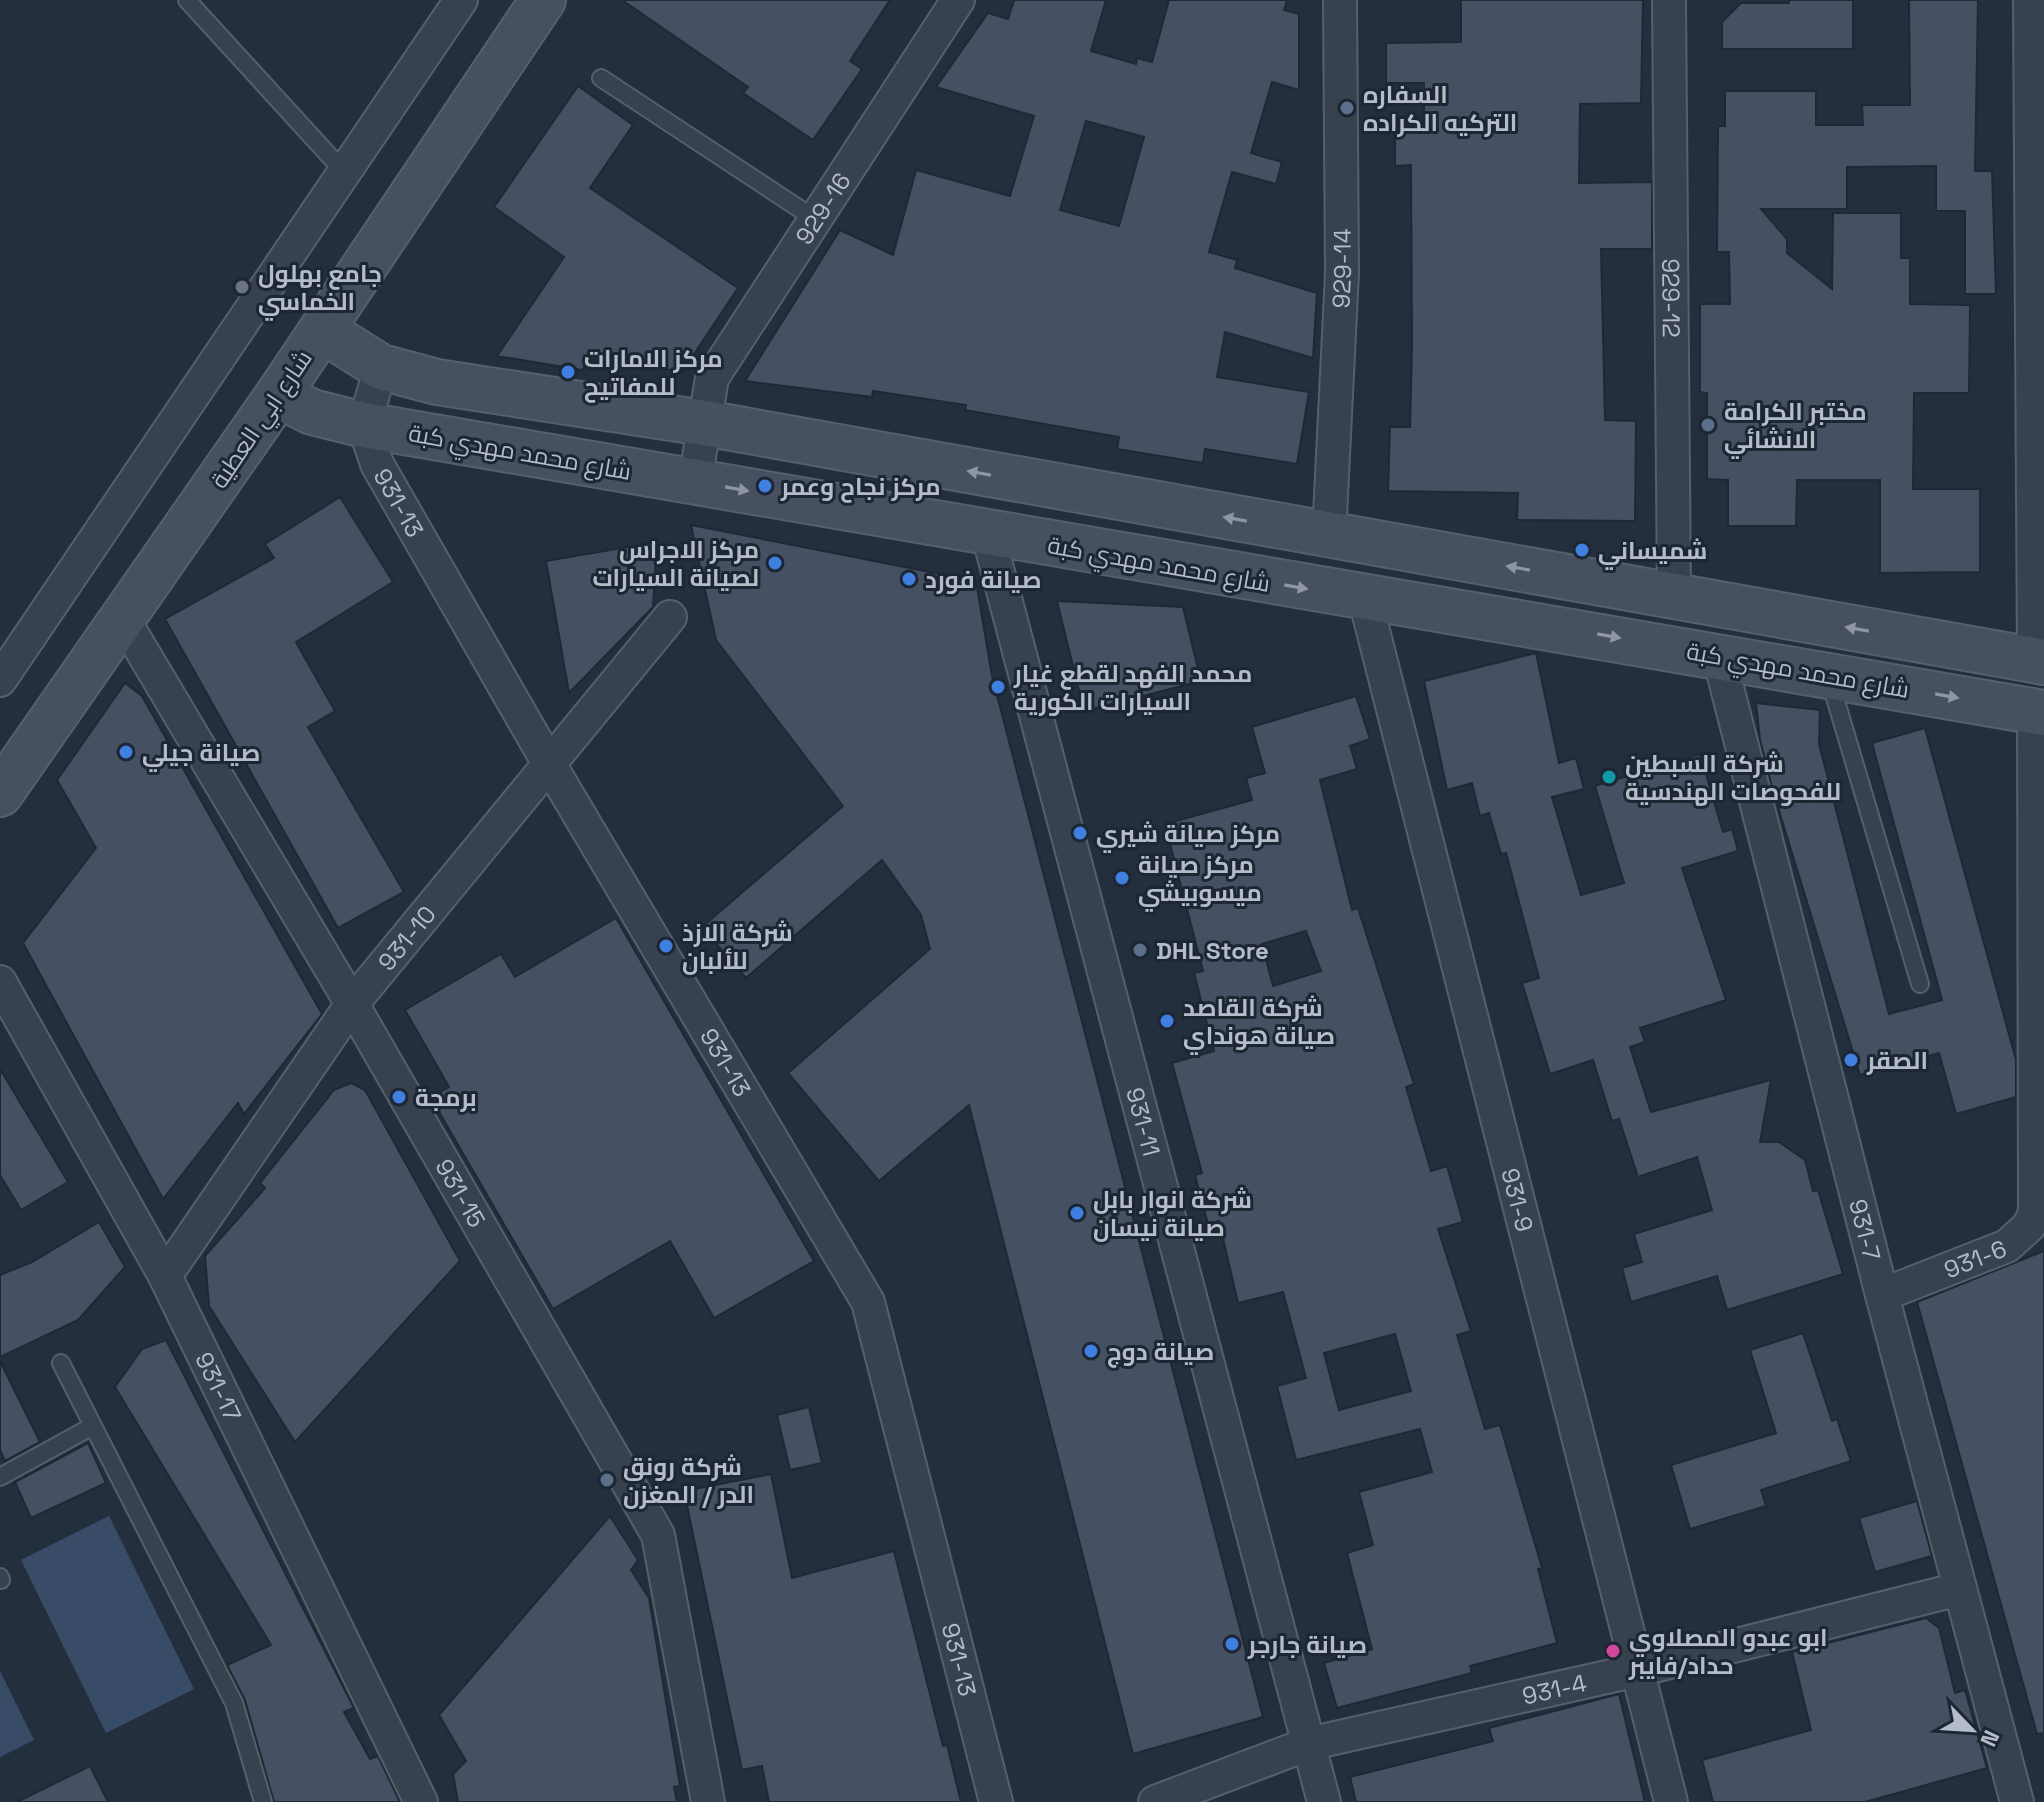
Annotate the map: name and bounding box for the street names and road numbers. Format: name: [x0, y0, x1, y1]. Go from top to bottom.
street label: 929-16: [788, 166, 857, 250]
street label: 929-14: [1325, 228, 1358, 309]
street label: 929-12: [1656, 258, 1687, 338]
street label: شارع ابي العطية: [203, 344, 322, 496]
street label: شارع محمد مهدي كبة: [406, 417, 634, 490]
street label: 931-13: [367, 463, 431, 543]
street label: شارع محمد مهدي كبة: [1045, 529, 1273, 602]
street label: شارع محمد مهدي كبة: [1684, 635, 1912, 708]
street label: 931-10: [371, 899, 442, 977]
street label: 931-13: [694, 1022, 758, 1102]
street label: 931-11: [1120, 1084, 1168, 1159]
street label: 931-15: [429, 1153, 493, 1233]
street label: 931-9: [1495, 1165, 1541, 1235]
street label: 931-7: [1843, 1196, 1888, 1264]
street label: 931-6: [1939, 1232, 2011, 1285]
street label: 931-17: [189, 1347, 249, 1426]
street label: 931-13: [935, 1620, 984, 1700]
street label: 931-4: [1519, 1667, 1589, 1711]

